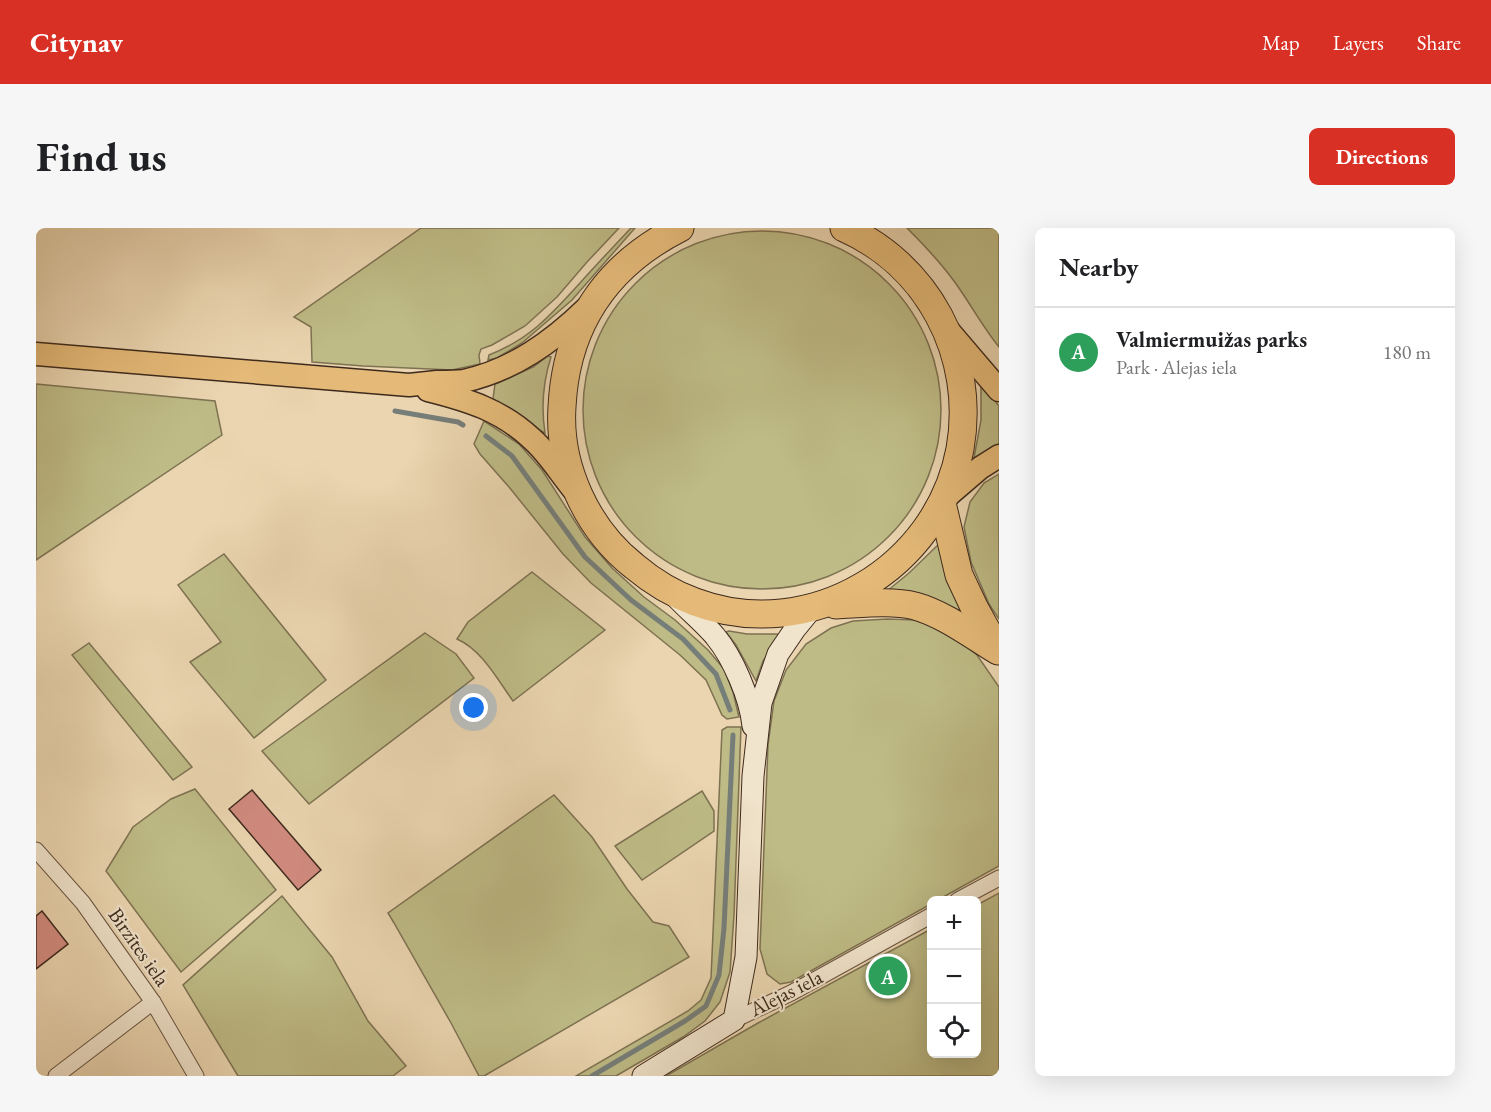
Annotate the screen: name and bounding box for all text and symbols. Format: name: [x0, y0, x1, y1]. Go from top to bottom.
text: Citynav: [30, 24, 123, 60]
text: Map: [1262, 29, 1300, 56]
text: Layers: [1333, 29, 1384, 56]
text: Share: [1417, 29, 1461, 56]
button: Directions: [1309, 128, 1455, 185]
text: Find us: [36, 129, 167, 184]
text: Nearby: [1059, 250, 1139, 284]
text: Valmiermuižas parks: [1116, 325, 1307, 354]
text: A: [1071, 339, 1086, 365]
text: 180 m: [1383, 339, 1431, 365]
text: Park · Alejas iela: [1116, 354, 1237, 380]
your location: [459, 693, 488, 722]
map controls: [927, 896, 981, 1058]
button: +: [927, 896, 981, 950]
street label: Birzītes iela: [103, 902, 177, 992]
button: −: [927, 950, 981, 1004]
pin: A: [868, 954, 908, 999]
street label: Alejas iela: [744, 962, 827, 1023]
button: locate: [927, 1004, 981, 1058]

